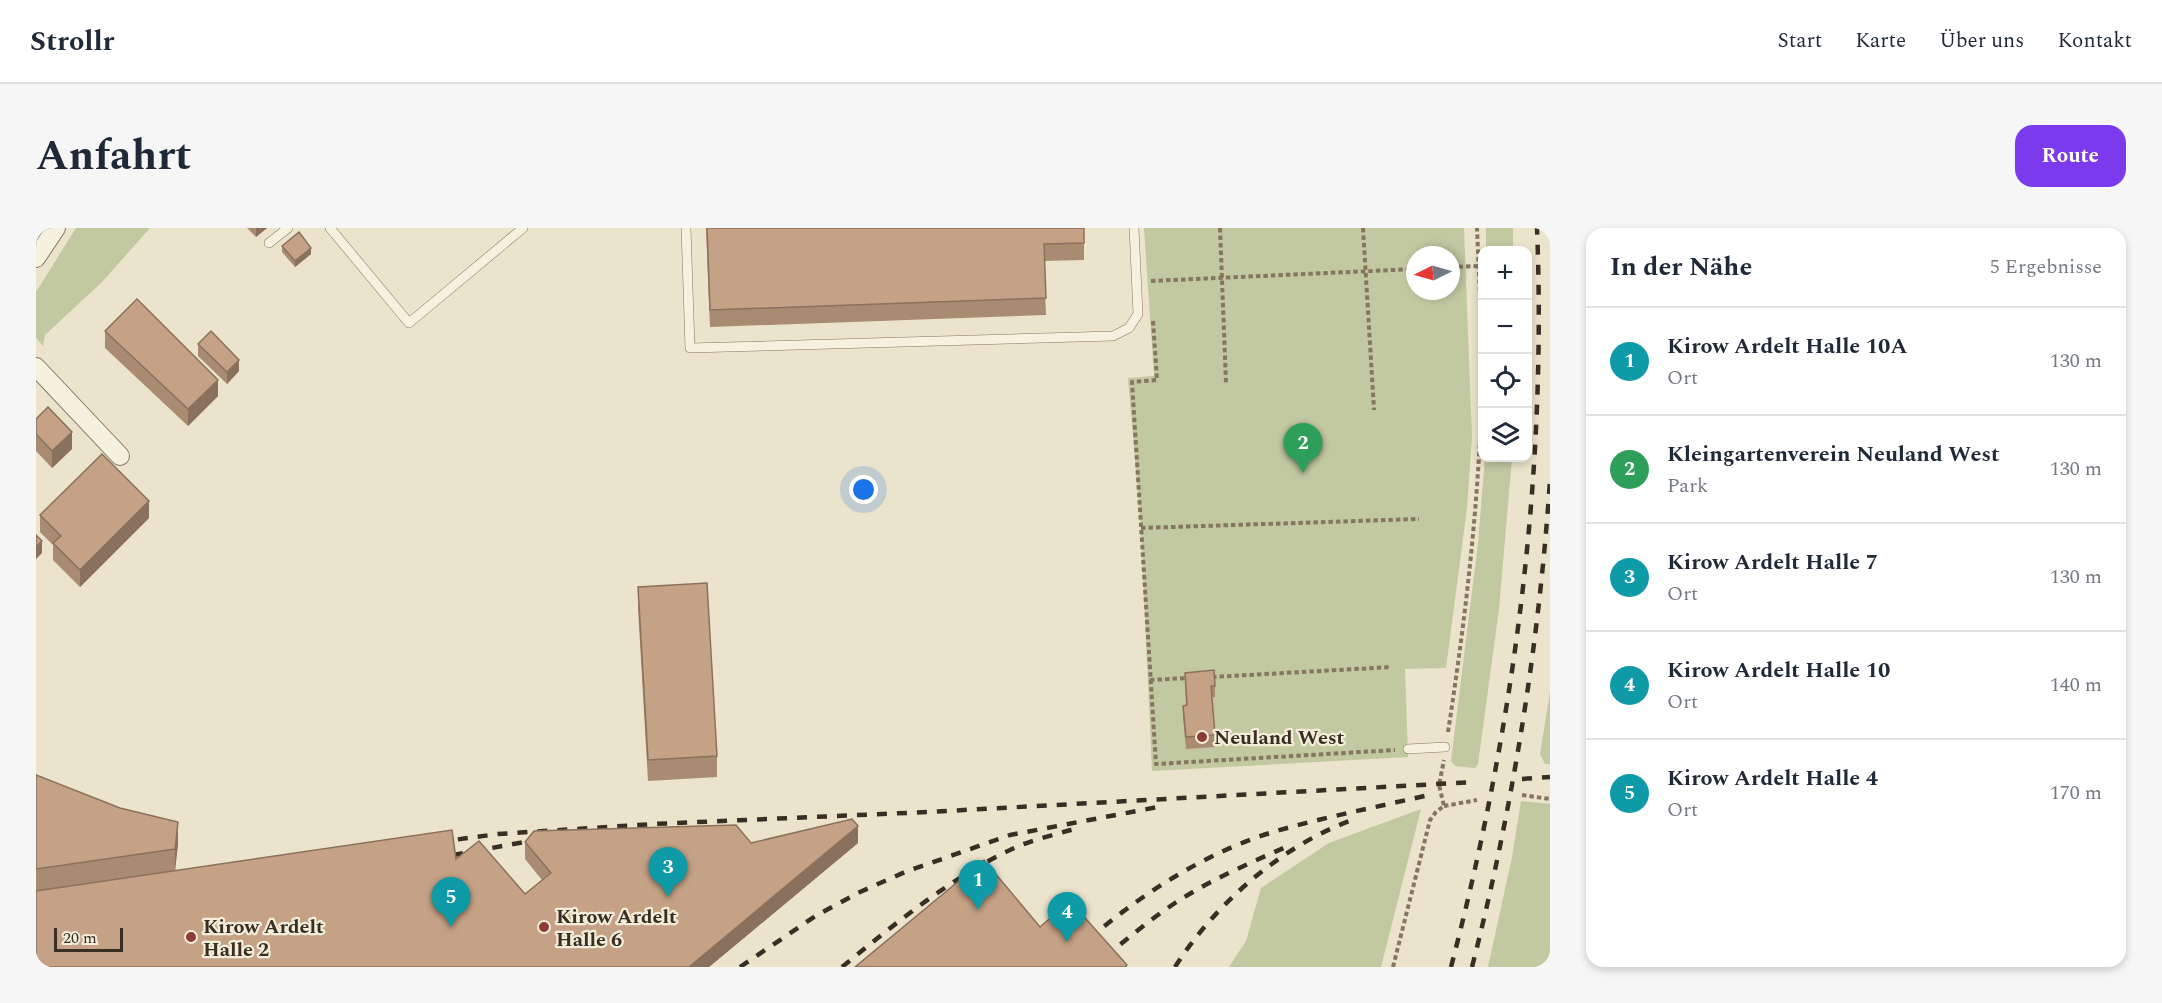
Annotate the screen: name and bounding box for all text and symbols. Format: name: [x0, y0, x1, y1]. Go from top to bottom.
text: Strollr: [30, 20, 114, 63]
text: Start: [1777, 25, 1822, 57]
text: Karte: [1855, 25, 1906, 57]
text: Über uns: [1939, 25, 2024, 57]
text: Kontakt: [2057, 25, 2132, 57]
text: Anfahrt: [36, 125, 192, 188]
button: Route: [2015, 125, 2126, 187]
north arrow: [1406, 246, 1460, 300]
map controls: [1478, 246, 1532, 462]
button: +: [1478, 246, 1532, 300]
text: In der Nähe: [1610, 247, 1752, 287]
text: 5 Ergebnisse: [1990, 252, 2102, 282]
button: −: [1478, 300, 1532, 354]
text: Kirow Ardelt Halle 10A: [1667, 330, 1907, 363]
text: 1: [1624, 346, 1635, 376]
text: 130 m: [2050, 346, 2102, 376]
button: locate: [1478, 354, 1532, 408]
text: Ort: [1667, 363, 1698, 393]
button: layers: [1478, 408, 1532, 462]
pin: 2: [1284, 424, 1322, 473]
text: Kleingartenverein Neuland West: [1667, 438, 1999, 471]
text: 2: [1624, 454, 1635, 484]
text: 130 m: [2050, 454, 2102, 484]
text: Park: [1667, 471, 1708, 501]
your location: [849, 475, 878, 504]
text: Kirow Ardelt Halle 7: [1667, 546, 1878, 579]
text: 3: [1624, 562, 1635, 592]
text: 130 m: [2050, 562, 2102, 592]
text: Ort: [1667, 579, 1698, 609]
text: Kirow Ardelt Halle 10: [1667, 654, 1890, 687]
text: 4: [1624, 670, 1635, 700]
text: 140 m: [2050, 670, 2102, 700]
text: Ort: [1667, 687, 1698, 717]
place label: Neuland West: [1214, 723, 1345, 753]
marker: Neuland West: [1195, 730, 1209, 744]
text: Kirow Ardelt Halle 4: [1667, 762, 1878, 795]
text: 5: [1624, 778, 1635, 808]
text: 170 m: [2050, 778, 2102, 808]
text: Ort: [1667, 795, 1698, 825]
pin: 3: [648, 848, 688, 897]
pin: 1: [958, 860, 998, 910]
pin: 5: [432, 878, 470, 927]
pin: 4: [1048, 892, 1086, 942]
place label: Kirow Ardelt Halle 6: [556, 902, 677, 955]
place label: Kirow Ardelt Halle 2: [203, 912, 324, 965]
marker: Kirow Ardelt Halle 6: [537, 920, 551, 934]
scale bar: [54, 925, 123, 952]
text: 20 m: [63, 926, 97, 950]
marker: Kirow Ardelt Halle 2: [184, 930, 198, 944]

